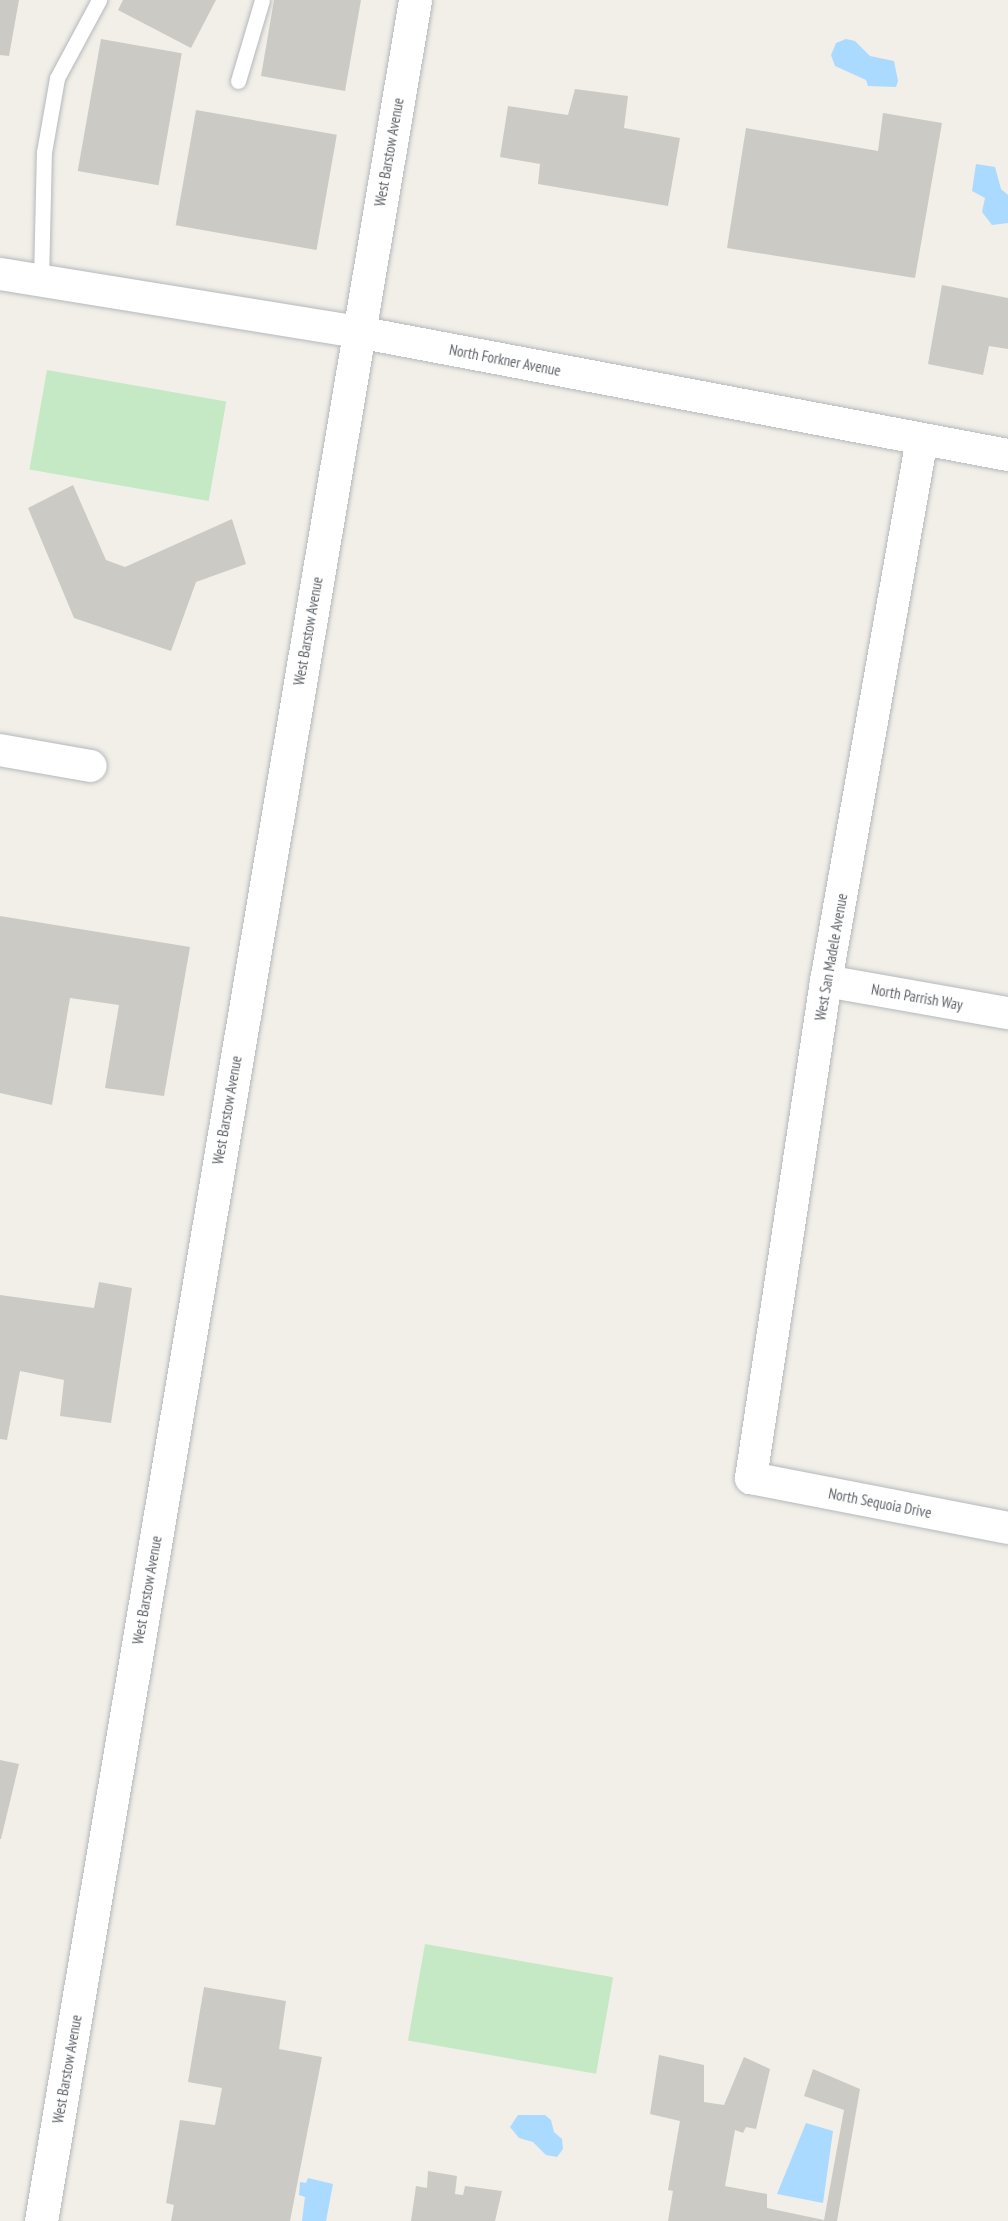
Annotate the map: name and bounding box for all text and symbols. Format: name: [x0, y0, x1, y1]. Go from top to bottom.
street label: West Barstow Avenue: [371, 96, 407, 208]
street label: North Forkner Avenue: [448, 340, 562, 380]
street label: West Barstow Avenue: [290, 575, 326, 687]
street label: West San Madele Avenue: [811, 892, 851, 1022]
street label: North Parrish Way: [870, 980, 964, 1014]
street label: West Barstow Avenue: [209, 1054, 245, 1166]
street label: North Sequoia Drive: [827, 1484, 933, 1522]
street label: West Barstow Avenue: [129, 1534, 165, 1646]
street label: West Barstow Avenue: [49, 2013, 85, 2125]

